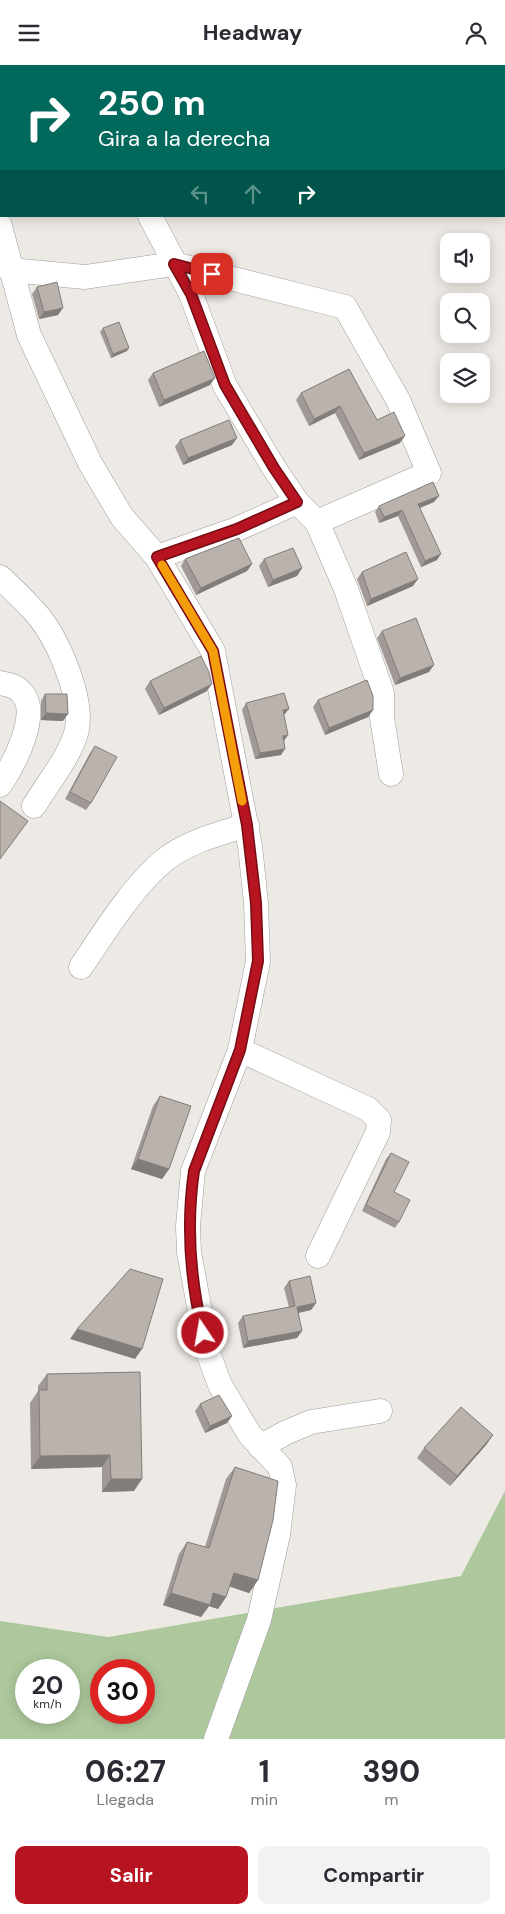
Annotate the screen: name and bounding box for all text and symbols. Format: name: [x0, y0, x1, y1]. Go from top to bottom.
text: Headway: [203, 18, 302, 47]
icon: menu: [15, 19, 43, 47]
icon: person: [462, 19, 490, 47]
text: 250 m: [98, 80, 206, 126]
icon: right: [15, 85, 80, 150]
text: Gira a la derecha: [98, 124, 270, 153]
icon: left: [186, 180, 214, 208]
icon: ahead: [239, 180, 267, 208]
icon: right: [292, 180, 320, 208]
map controls: [440, 233, 490, 403]
button: sound: [440, 233, 490, 283]
pin: [191, 253, 233, 295]
icon: arrive: [198, 260, 226, 288]
button: search: [440, 293, 490, 343]
button: layers: [440, 353, 490, 403]
position arrow: [176, 1306, 228, 1358]
speed limit sign: 30: [90, 1659, 155, 1724]
text: 20: [32, 1669, 63, 1702]
text: km/h: [33, 1696, 62, 1712]
text: 06:27: [85, 1752, 166, 1791]
text: 1: [259, 1752, 270, 1791]
text: 390: [363, 1752, 420, 1791]
text: Llegada: [97, 1789, 154, 1810]
text: min: [251, 1789, 278, 1810]
text: m: [384, 1789, 399, 1810]
button: Salir: [15, 1846, 248, 1904]
button: Compartir: [258, 1846, 490, 1904]

